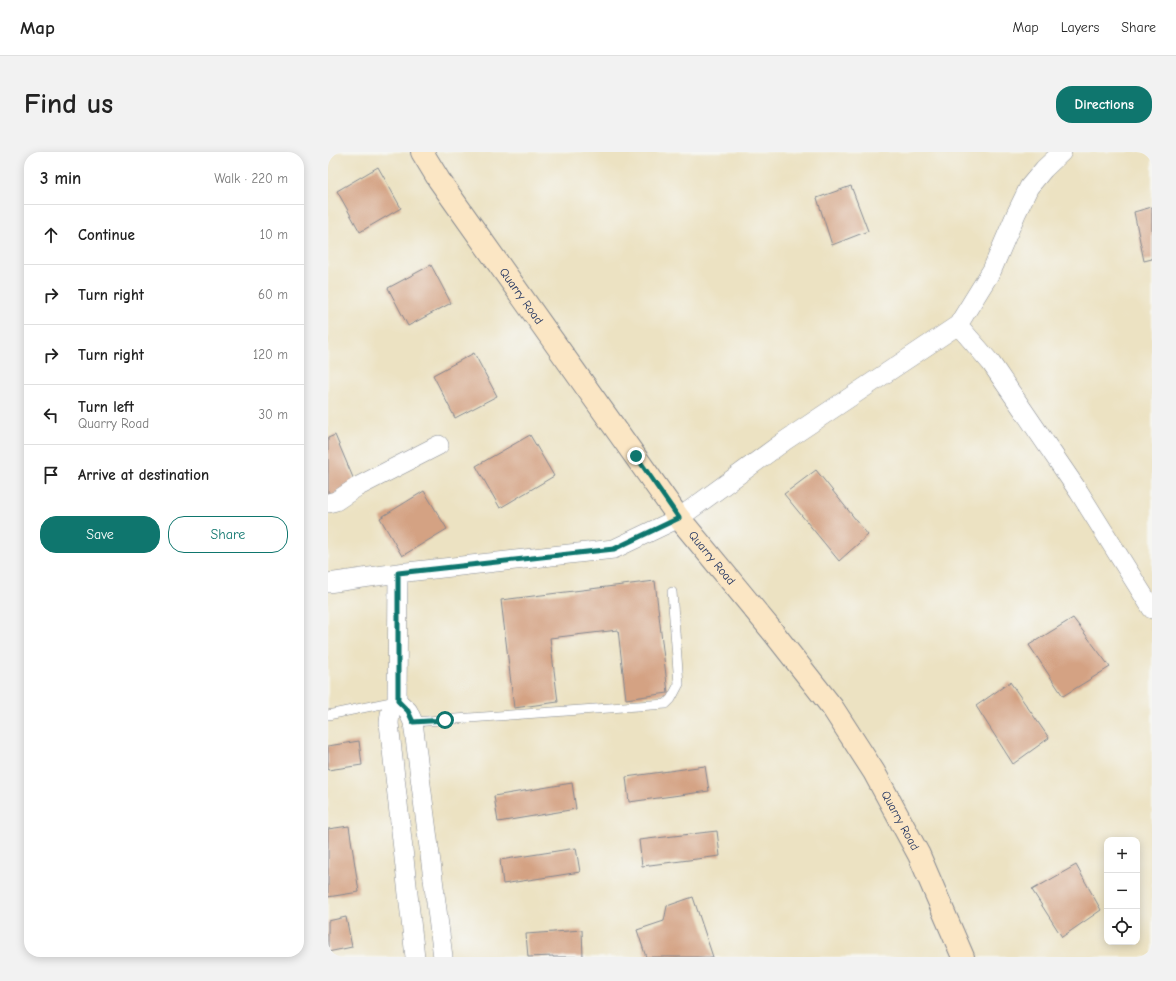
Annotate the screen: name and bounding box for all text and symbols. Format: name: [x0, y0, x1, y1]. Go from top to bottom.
text: Map: [20, 17, 55, 39]
text: Map: [1012, 19, 1039, 36]
text: Layers: [1061, 19, 1099, 36]
text: Share: [1121, 19, 1156, 36]
button: Directions: [1056, 86, 1152, 123]
text: Find us: [24, 88, 113, 120]
text: 3 min: [40, 169, 81, 188]
text: Walk · 220 m: [214, 171, 288, 186]
icon: ahead: [40, 224, 62, 246]
text: Continue: [78, 226, 135, 244]
text: 10 m: [260, 227, 288, 242]
street label: Quarry Road: [497, 265, 546, 327]
icon: right: [40, 284, 62, 306]
text: Turn right: [78, 286, 144, 304]
text: 60 m: [258, 287, 288, 302]
icon: right: [40, 344, 62, 366]
text: Turn right: [78, 346, 144, 364]
text: 120 m: [253, 347, 288, 362]
text: Turn left: [78, 398, 134, 416]
icon: left: [40, 404, 62, 426]
text: 30 m: [258, 407, 288, 422]
text: Quarry Road: [78, 416, 149, 431]
route end: [627, 447, 645, 465]
icon: arrive: [40, 464, 62, 486]
text: Arrive at destination: [78, 466, 209, 484]
button: Save: [40, 516, 160, 553]
button: Share: [168, 516, 288, 553]
street label: Quarry Road: [686, 528, 738, 588]
route start: [436, 711, 454, 729]
street label: Quarry Road: [878, 788, 922, 853]
map controls: [1104, 837, 1140, 945]
button: +: [1104, 837, 1140, 873]
button: −: [1104, 873, 1140, 909]
button: locate: [1104, 909, 1140, 945]

